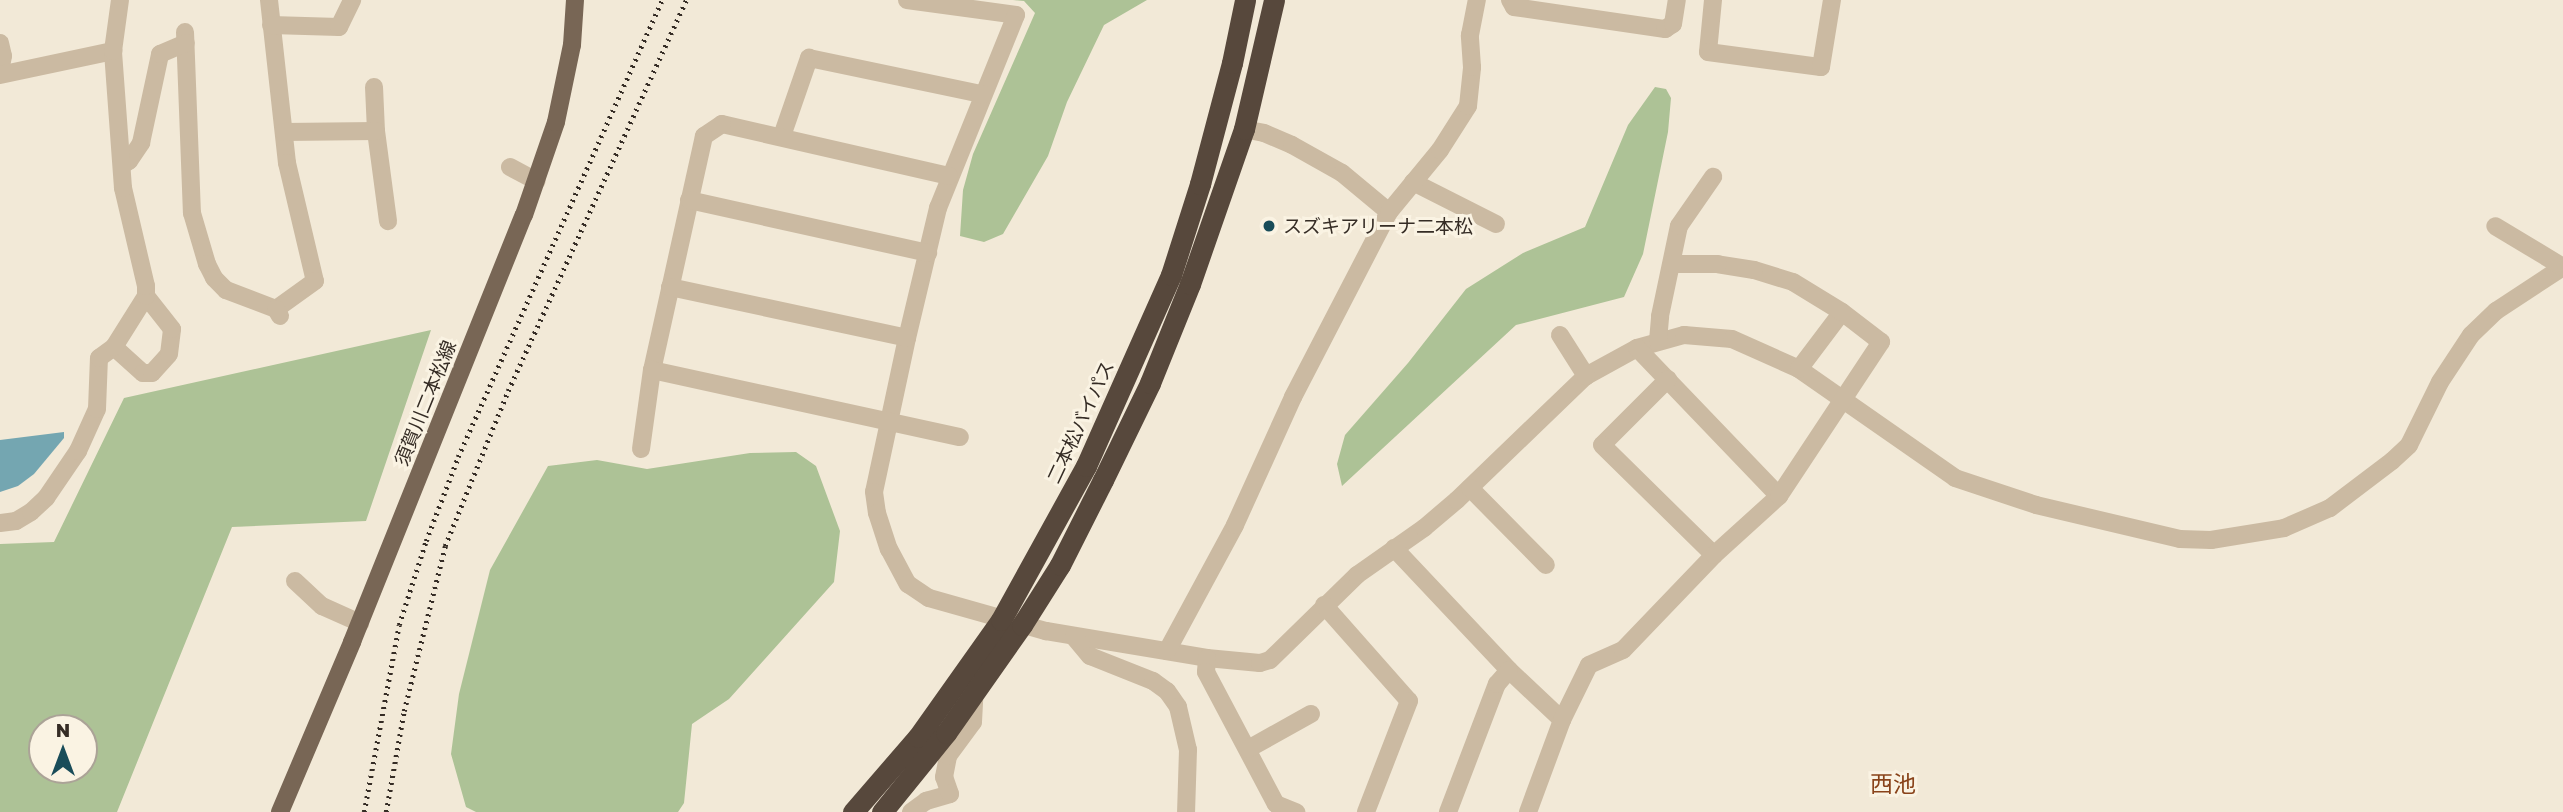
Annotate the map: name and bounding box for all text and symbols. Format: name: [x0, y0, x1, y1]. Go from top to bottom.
place label: スズキアリーナ二本松: [1283, 215, 1473, 237]
marker: スズキアリーナ二本松: [1261, 218, 1277, 234]
street label: 須賀川二本松線: [390, 337, 460, 469]
street label: 二本松バイパス: [1042, 357, 1118, 487]
north arrow: [28, 714, 98, 784]
text: N: [56, 718, 70, 741]
district label: 西池: [1870, 769, 1916, 797]

